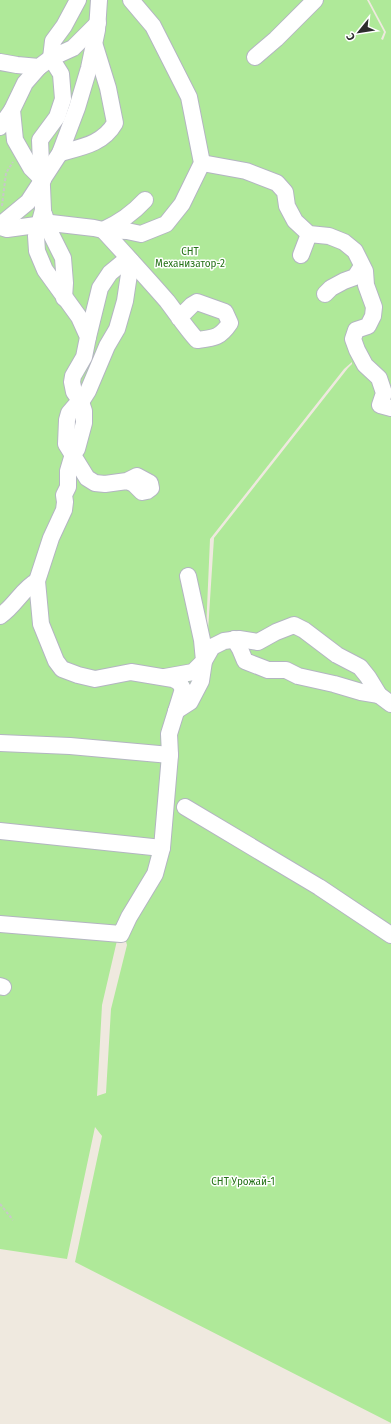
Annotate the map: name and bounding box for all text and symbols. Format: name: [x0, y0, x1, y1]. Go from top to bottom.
north arrow: [339, 12, 379, 52]
text: С: [343, 30, 358, 43]
park label: СНТ Механизатор-2: [155, 246, 225, 270]
park label: СНТ Урожай-1: [211, 1176, 275, 1188]

